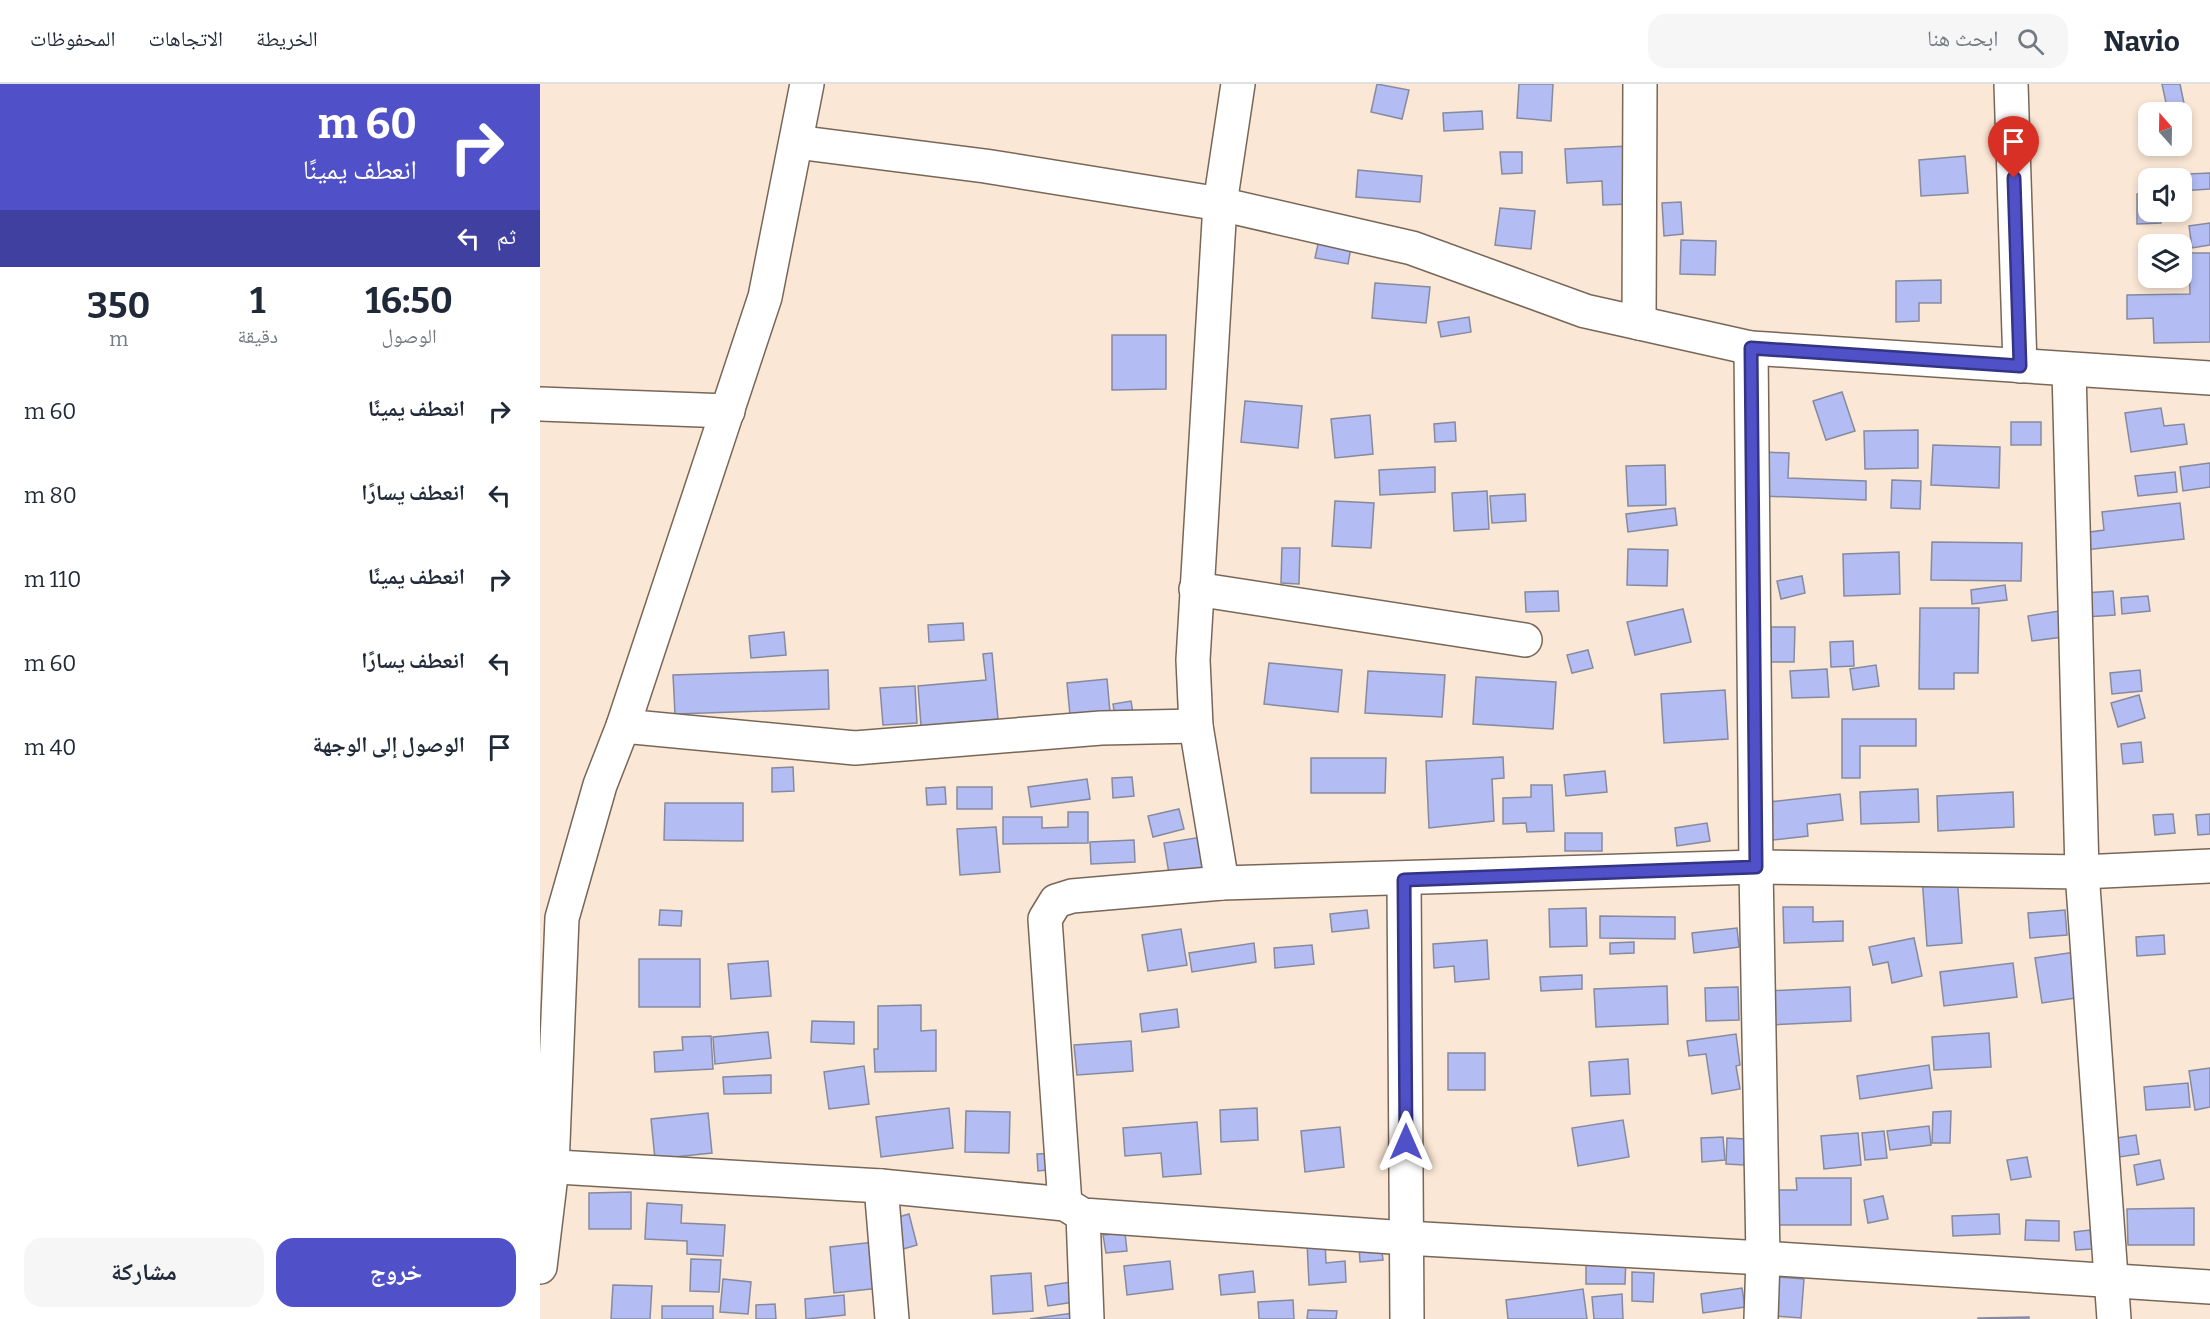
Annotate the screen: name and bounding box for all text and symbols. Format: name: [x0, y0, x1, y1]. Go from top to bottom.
search box: [1648, 14, 2068, 68]
text: ابحث هنا: [1927, 25, 1999, 52]
icon: search: [2014, 25, 2047, 58]
text: Navio: [2104, 25, 2180, 58]
text: المحفوظات: [30, 26, 115, 52]
text: الاتجاهات: [148, 26, 223, 52]
text: الخريطة: [256, 26, 318, 52]
text: 60 m: [318, 99, 417, 149]
north arrow: [2138, 102, 2192, 156]
map controls: [2138, 102, 2192, 288]
icon: right: [438, 108, 516, 186]
pin: [1988, 116, 2039, 178]
icon: arrive: [1997, 125, 2030, 158]
text: انعطف يمينًا: [303, 154, 417, 186]
button: sound: [2138, 168, 2192, 222]
icon: left: [452, 222, 485, 255]
text: ثم: [497, 223, 516, 250]
button: layers: [2138, 234, 2192, 288]
text: 1: [250, 279, 266, 323]
text: 16:50: [365, 279, 453, 323]
text: 350: [87, 284, 150, 328]
text: دقيقة: [237, 324, 278, 348]
text: الوصول: [381, 324, 437, 348]
text: m: [109, 327, 128, 351]
text: انعطف يمينًا: [368, 395, 465, 422]
icon: right: [483, 395, 516, 428]
text: 60 m: [24, 398, 76, 425]
text: انعطف يسارًا: [361, 479, 465, 506]
icon: left: [483, 479, 516, 512]
text: 80 m: [24, 482, 77, 509]
text: انعطف يمينًا: [368, 563, 465, 590]
icon: right: [483, 563, 516, 596]
text: 110 m: [24, 566, 81, 593]
text: انعطف يسارًا: [361, 647, 465, 674]
icon: left: [483, 647, 516, 680]
text: 60 m: [24, 650, 76, 677]
text: الوصول إلى الوجهة: [312, 731, 465, 758]
icon: arrive: [483, 731, 516, 764]
text: 40 m: [24, 734, 76, 761]
position arrow: [1374, 1110, 1438, 1174]
button: مشاركة: [24, 1238, 264, 1307]
button: خروج: [276, 1238, 516, 1307]

